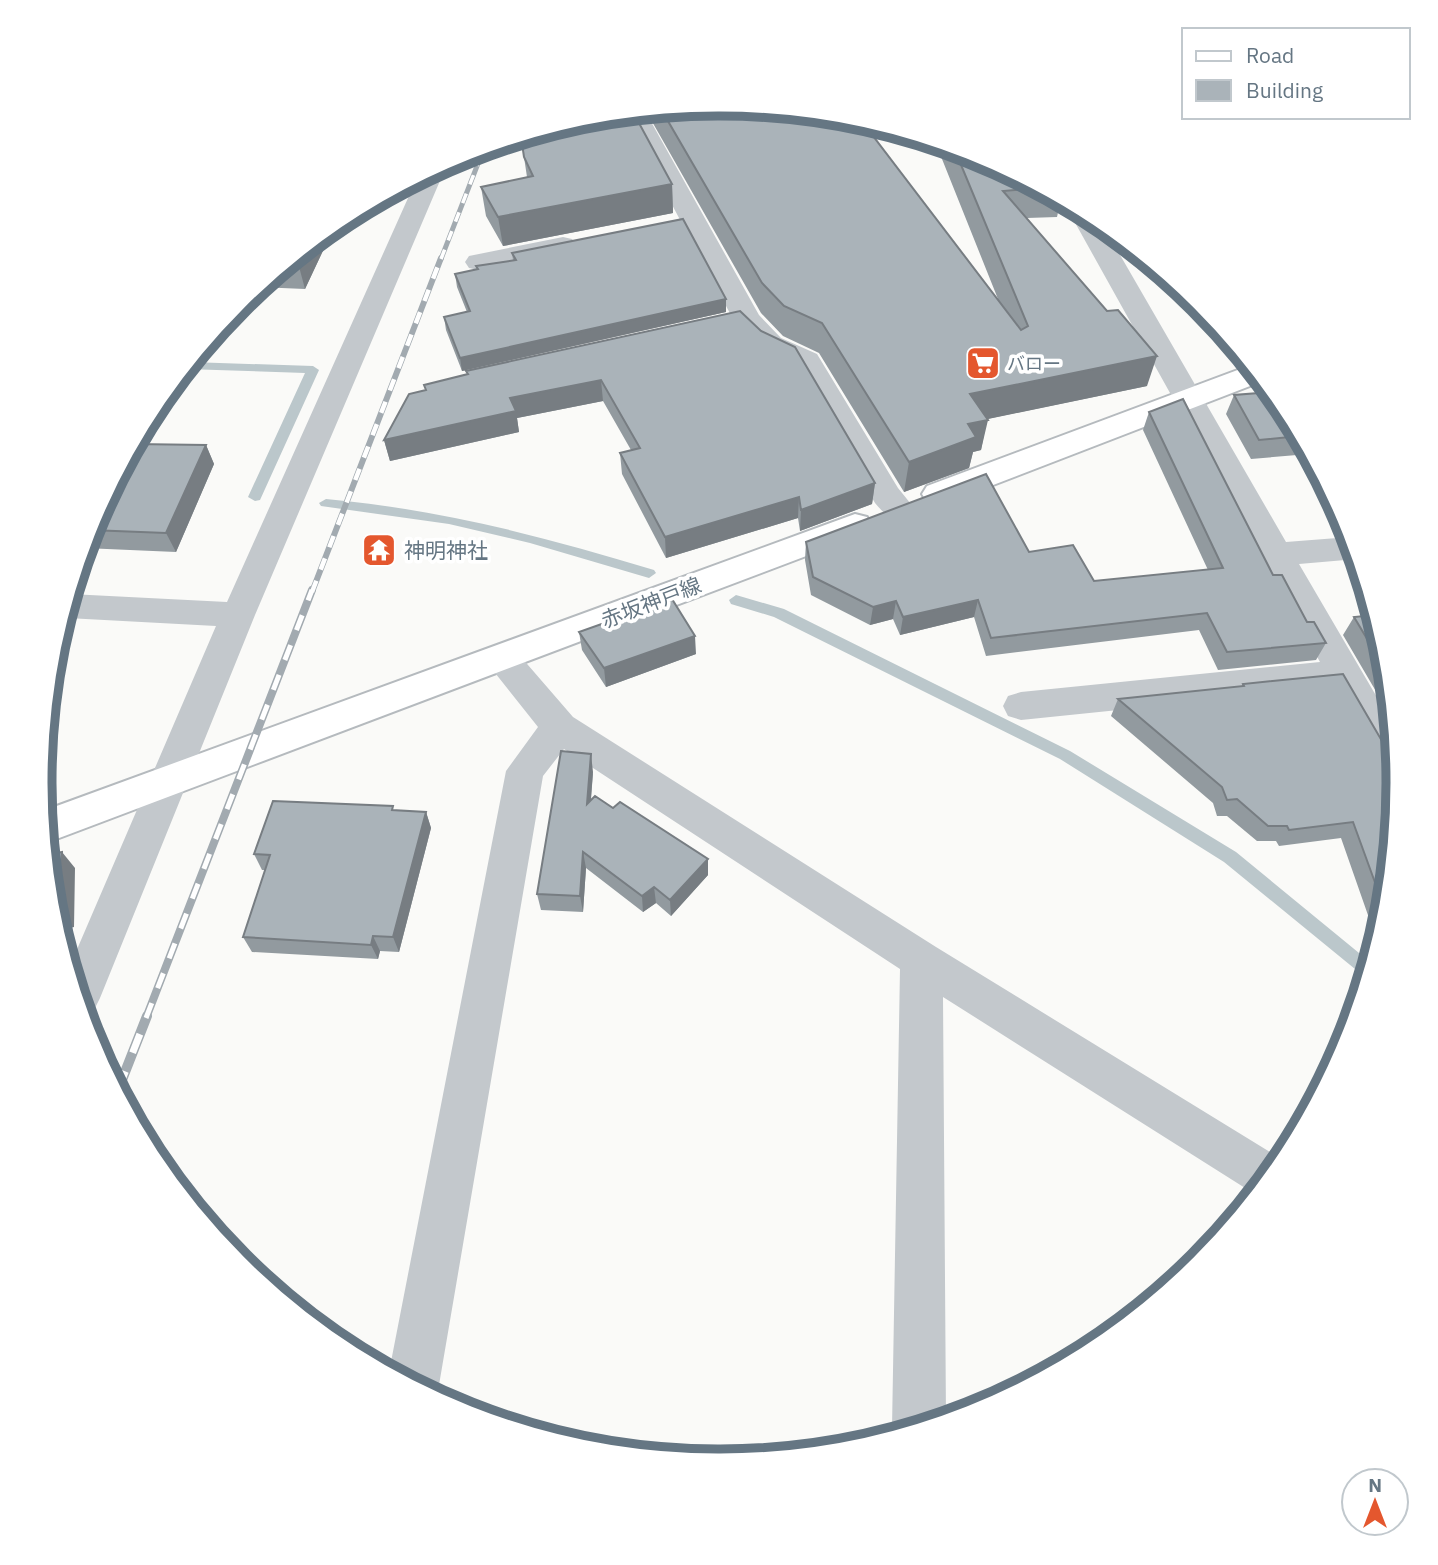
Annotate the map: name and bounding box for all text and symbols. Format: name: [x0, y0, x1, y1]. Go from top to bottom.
legend: [1182, 28, 1410, 119]
text: Road: [1246, 41, 1294, 69]
text: Building: [1246, 76, 1323, 104]
supermarket icon: バロー: [964, 344, 1002, 382]
place label: バロー: [1007, 352, 1061, 375]
temple icon: 神明神社: [360, 531, 398, 569]
place label: 神明神社: [404, 536, 488, 564]
street label: 赤坂神戸線: [597, 570, 705, 634]
north arrow: [1340, 1467, 1410, 1537]
text: N: [1368, 1473, 1382, 1497]

